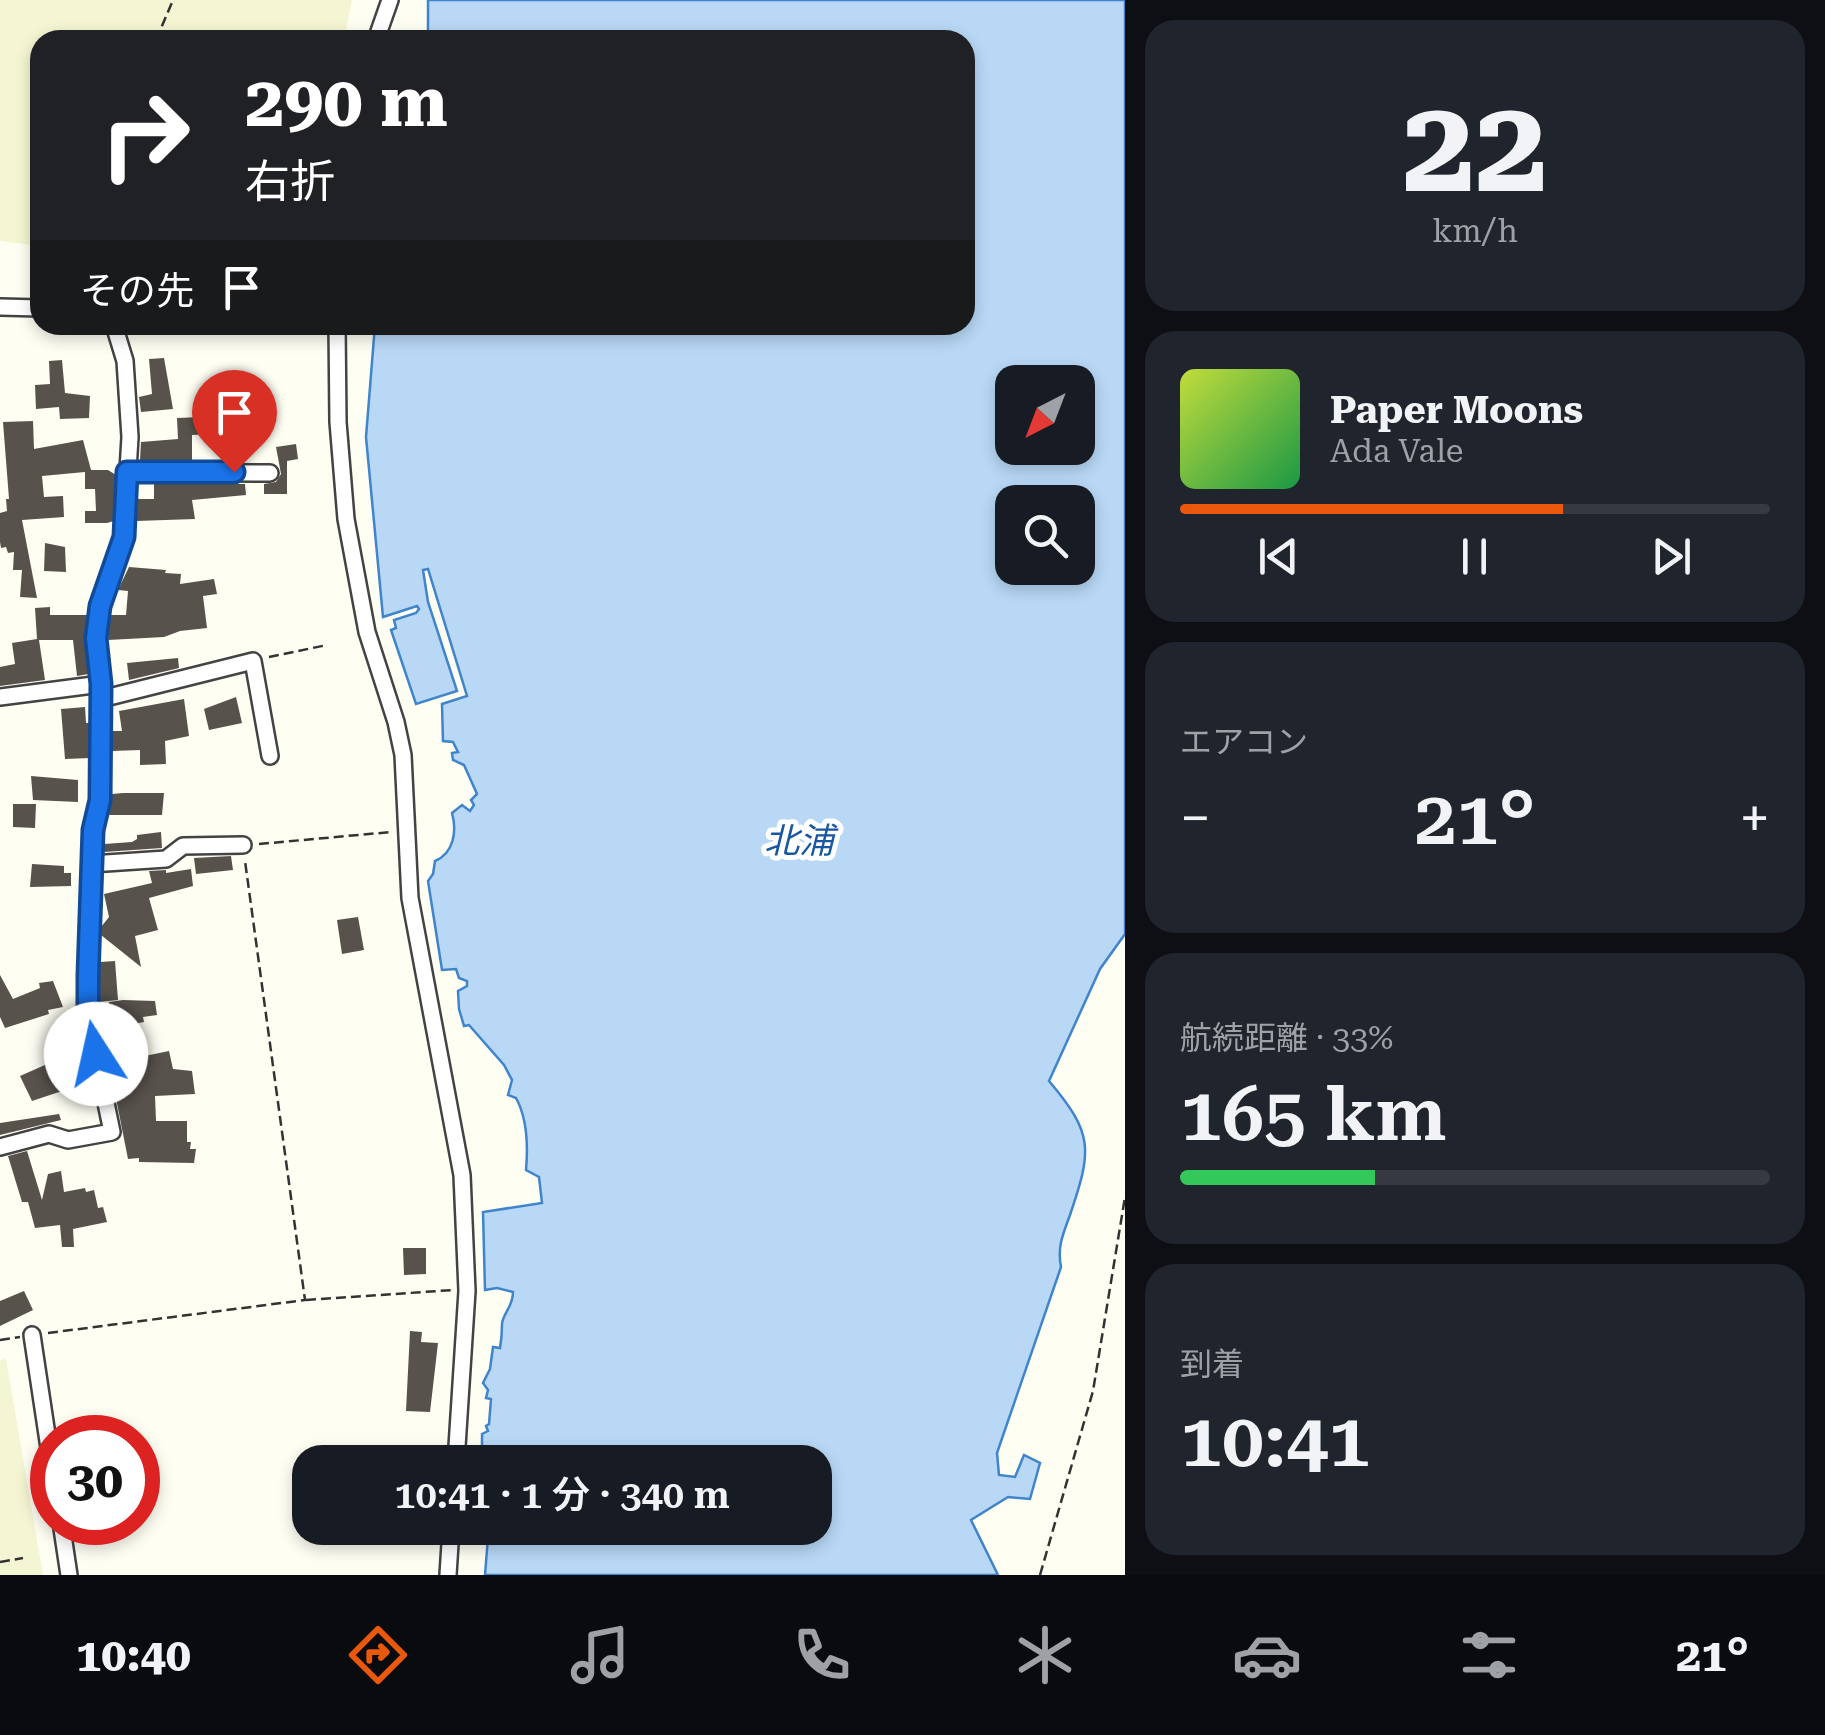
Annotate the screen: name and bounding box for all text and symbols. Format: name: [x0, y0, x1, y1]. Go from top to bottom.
text: 290 m: [245, 61, 448, 143]
icon: right: [80, 70, 210, 200]
text: 22: [1402, 70, 1548, 223]
text: 右折: [245, 155, 335, 208]
text: km/h: [1432, 212, 1518, 250]
icon: arrive: [214, 260, 269, 315]
text: その先: [80, 269, 194, 313]
north arrow: [995, 365, 1095, 465]
map controls: [995, 365, 1095, 585]
pin: [192, 370, 277, 473]
icon: arrive: [207, 385, 262, 440]
text: Paper Moons: [1330, 388, 1583, 432]
text: Ada Vale: [1330, 432, 1463, 470]
button: search: [995, 485, 1095, 585]
icon: previous: [1251, 529, 1306, 584]
icon: pause: [1447, 529, 1502, 584]
icon: next: [1644, 529, 1699, 584]
text: エアコン: [1180, 723, 1308, 761]
text: 21°: [1414, 774, 1536, 862]
text: −: [1180, 786, 1211, 850]
text: +: [1739, 786, 1770, 850]
water label: 北浦: [764, 821, 839, 862]
position arrow: [44, 1002, 148, 1106]
text: 航続距離 · 33%: [1180, 1019, 1393, 1057]
text: 165 km: [1180, 1070, 1446, 1158]
text: 到着: [1180, 1345, 1244, 1383]
text: 10:41: [1180, 1396, 1370, 1484]
speed limit sign: 30: [30, 1415, 160, 1545]
text: 10:41 · 1 分 · 340 m: [394, 1473, 730, 1517]
icon: directions: [343, 1620, 413, 1690]
icon: music: [565, 1620, 635, 1690]
icon: phone: [787, 1620, 857, 1690]
icon: climate: [1010, 1620, 1080, 1690]
icon: car: [1232, 1620, 1302, 1690]
icon: filters: [1454, 1620, 1524, 1690]
text: 10:40: [76, 1629, 191, 1682]
text: 21°: [1676, 1629, 1749, 1682]

